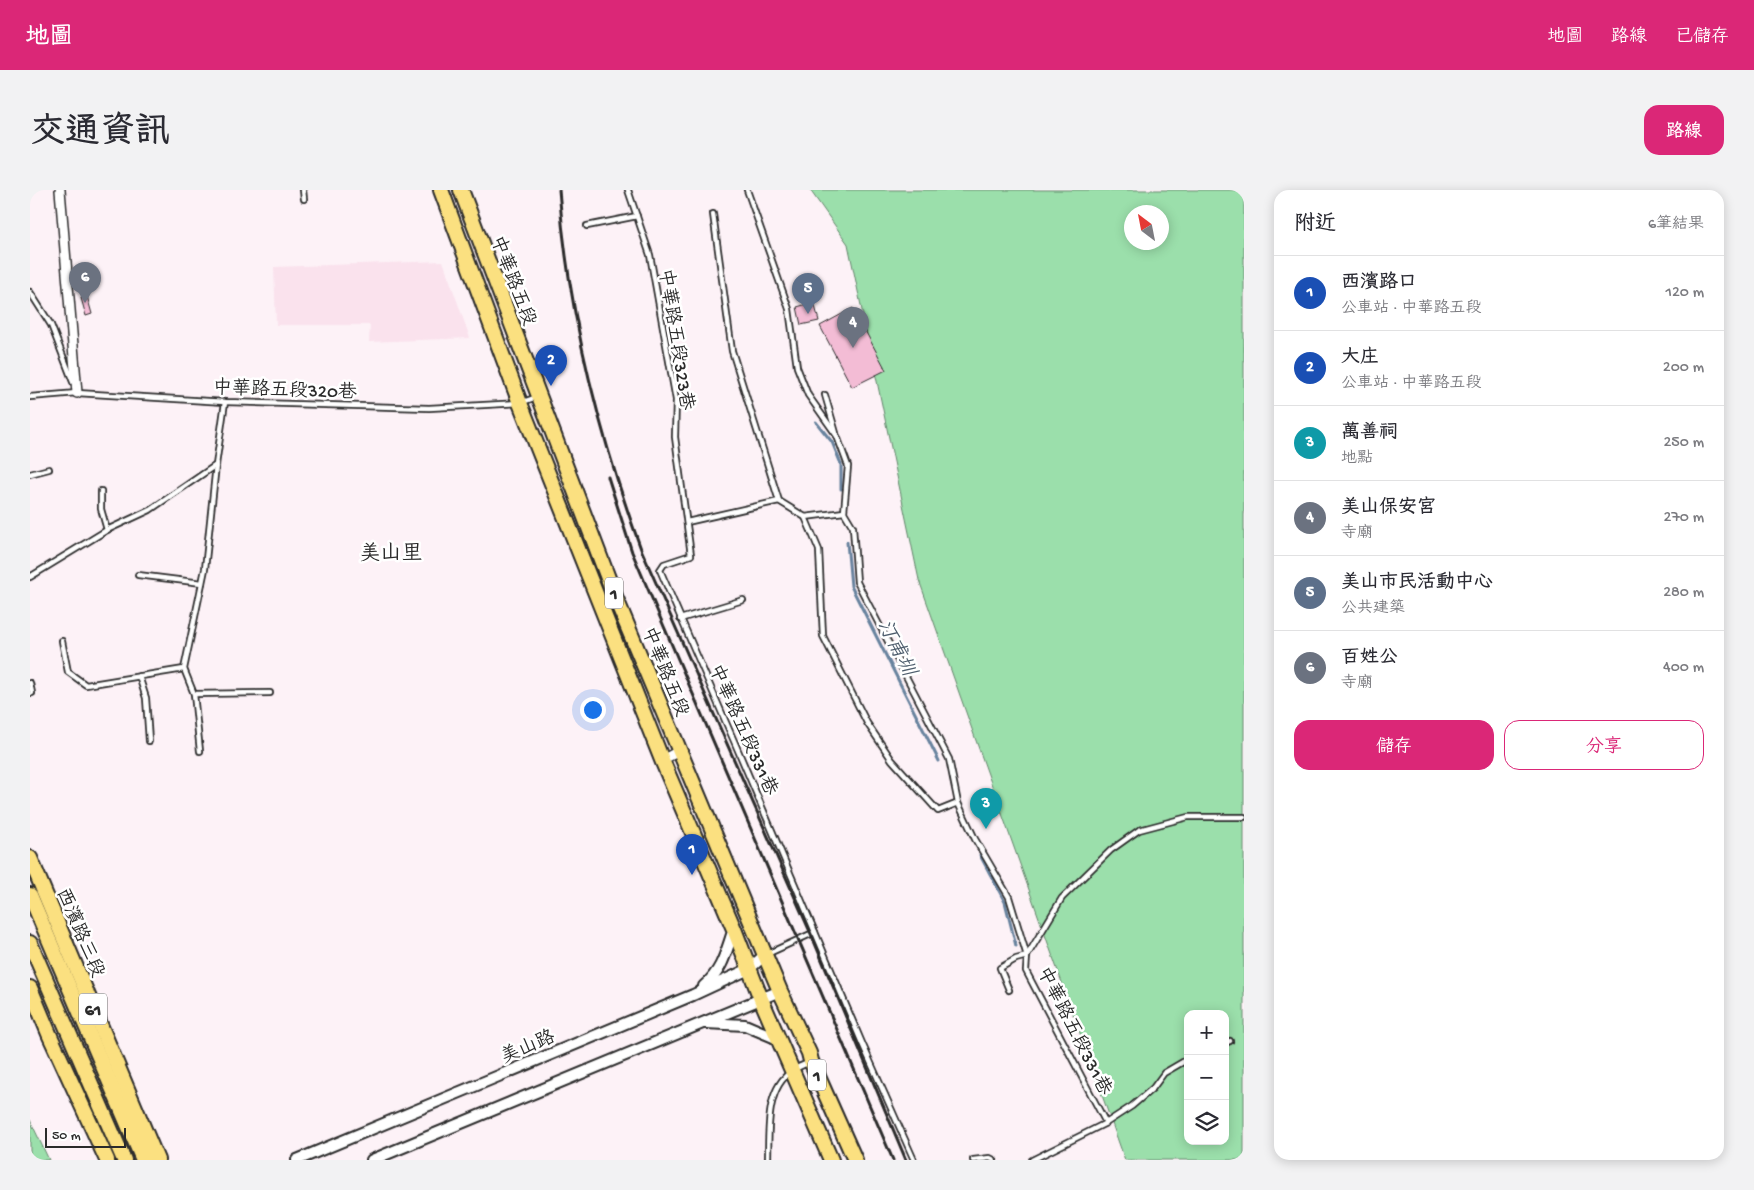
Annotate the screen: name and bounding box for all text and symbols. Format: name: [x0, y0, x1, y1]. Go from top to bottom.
text: 地圖: [25, 24, 73, 53]
text: 地圖: [1547, 27, 1583, 48]
text: 路線: [1611, 27, 1647, 48]
text: 已儲存: [1675, 27, 1729, 48]
button: 路線: [1644, 105, 1724, 155]
text: 交通資訊: [30, 114, 170, 155]
north arrow: [1124, 205, 1169, 250]
text: 附近: [1294, 213, 1336, 238]
text: 6筆結果: [1648, 216, 1704, 235]
street label: 中華路五段: [484, 232, 540, 330]
pin: 6: [69, 262, 101, 303]
street label: 中華路五段323巷: [652, 267, 698, 412]
text: 西濱路口: [1341, 272, 1417, 295]
pin: 5: [792, 273, 824, 314]
text: 1: [1307, 284, 1313, 303]
text: 120 m: [1665, 284, 1704, 303]
text: 公車站 · 中華路五段: [1341, 300, 1482, 319]
pin: 4: [837, 307, 869, 348]
pin: 2: [535, 345, 567, 386]
text: 大庄: [1341, 347, 1379, 370]
text: 2: [1306, 359, 1314, 378]
text: 200 m: [1663, 359, 1704, 378]
text: 公車站 · 中華路五段: [1341, 375, 1482, 394]
street label: 中華路五段320巷: [213, 376, 357, 406]
text: 萬善祠: [1341, 422, 1398, 445]
text: 3: [1306, 434, 1314, 453]
text: 250 m: [1664, 434, 1704, 453]
text: 地點: [1341, 450, 1373, 469]
text: 美山保安宮: [1341, 497, 1436, 520]
text: 4: [1306, 509, 1314, 528]
text: 270 m: [1664, 509, 1704, 528]
text: 寺廟: [1341, 525, 1373, 544]
district label: 美山里: [360, 542, 423, 568]
text: 美山市民活動中心: [1341, 572, 1493, 595]
road number: 1: [605, 578, 623, 608]
text: 5: [1306, 584, 1314, 603]
text: 280 m: [1663, 584, 1704, 603]
text: 公共建築: [1341, 600, 1405, 619]
water label: 汀甫圳: [871, 616, 921, 682]
street label: 中華路五段: [635, 624, 693, 721]
text: 百姓公: [1341, 647, 1398, 670]
text: 6: [1306, 659, 1314, 678]
text: 400 m: [1663, 659, 1704, 678]
street label: 中華路五段331巷: [703, 661, 782, 800]
text: 寺廟: [1341, 675, 1373, 694]
your location: [580, 697, 606, 723]
button: 儲存: [1294, 720, 1494, 770]
button: 分享: [1504, 720, 1704, 770]
pin: 3: [970, 788, 1002, 829]
pin: 1: [676, 834, 708, 875]
street label: 西濱路三段: [50, 885, 109, 982]
street label: 中華路五段331巷: [1031, 963, 1116, 1100]
road number: 61: [79, 994, 107, 1024]
map controls: [1184, 1010, 1229, 1145]
button: +: [1184, 1010, 1229, 1055]
street label: 美山路: [497, 1026, 559, 1070]
button: −: [1184, 1055, 1229, 1100]
road number: 1: [808, 1060, 826, 1090]
button: layers: [1184, 1100, 1229, 1145]
scale bar: [45, 1125, 126, 1148]
text: 50 m: [52, 1128, 81, 1145]

